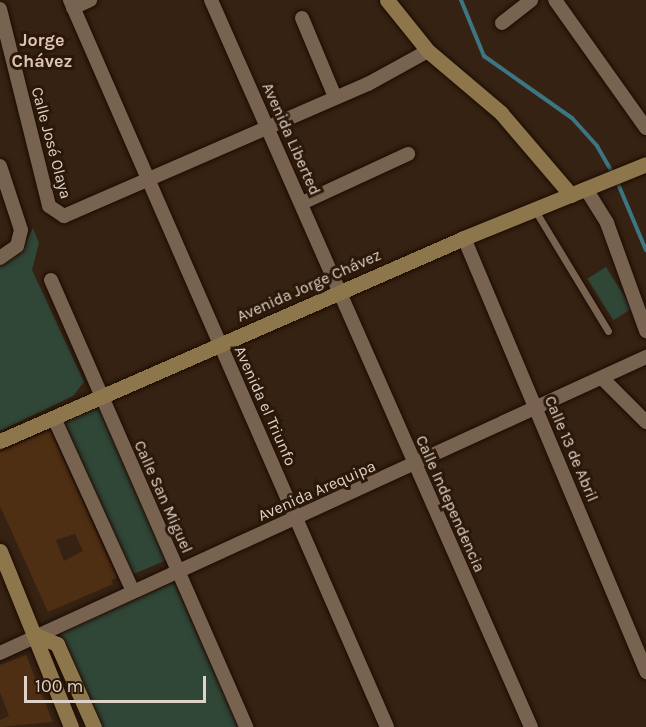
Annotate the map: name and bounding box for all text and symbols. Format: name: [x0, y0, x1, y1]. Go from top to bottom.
district label: Jorge Chávez: [12, 30, 72, 72]
street label: Avenida Liberted: [258, 80, 324, 198]
street label: Calle José Olaya: [27, 85, 75, 201]
street label: Avenida Jorge Chávez: [234, 246, 384, 326]
street label: Avenida el Triunfo: [230, 343, 300, 469]
street label: Calle 13 de Abril: [540, 393, 602, 505]
street label: Calle Independencia: [411, 433, 489, 575]
street label: Calle San Miguel: [130, 438, 196, 556]
street label: Avenida Arequipa: [255, 456, 379, 526]
scale bar: [27, 664, 208, 702]
text: 100 m: [35, 675, 83, 697]

